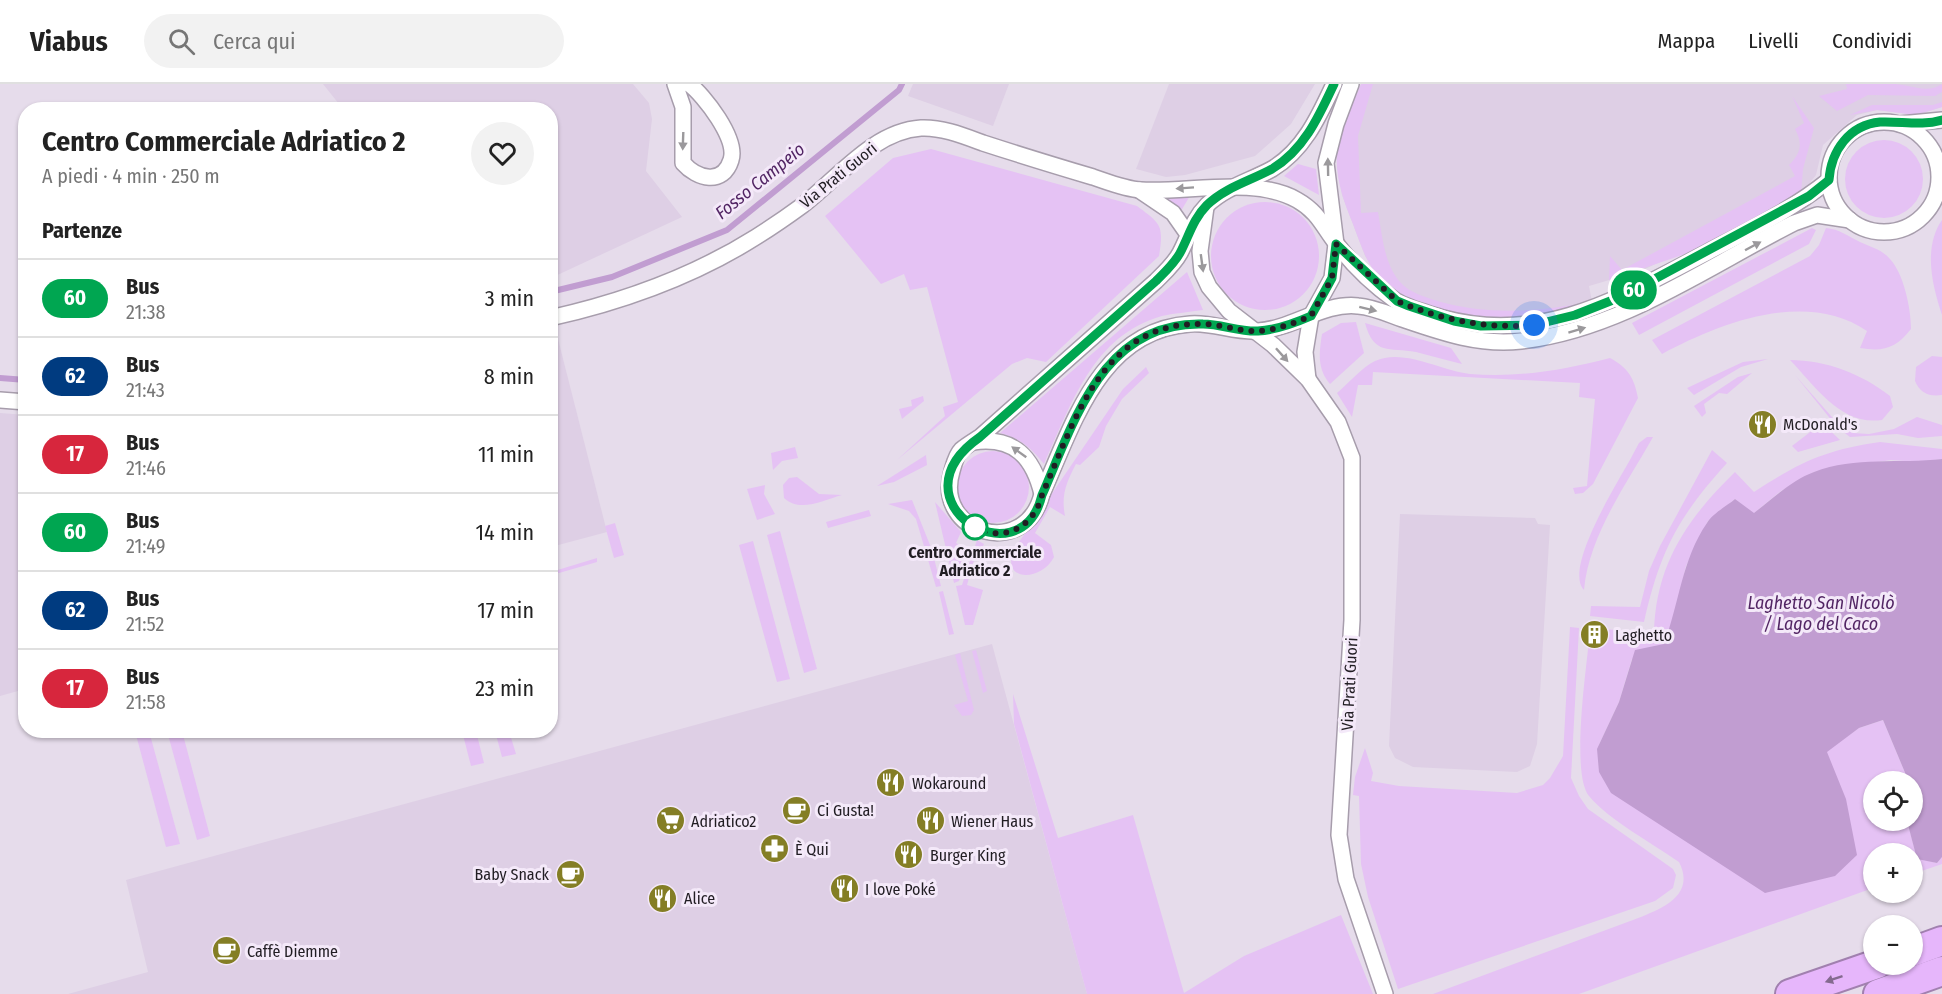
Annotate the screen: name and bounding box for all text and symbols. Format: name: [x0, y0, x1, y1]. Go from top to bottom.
search box: [144, 14, 564, 68]
text: Viabus: [30, 25, 108, 58]
icon: search: [165, 25, 198, 58]
text: Cerca qui: [213, 28, 296, 55]
text: Mappa: [1658, 28, 1715, 54]
text: Livelli: [1748, 28, 1799, 54]
text: Condividi: [1832, 28, 1912, 54]
button: heart: [471, 122, 534, 185]
text: Centro Commerciale Adriatico 2: [42, 125, 406, 158]
one-way arrow: [678, 132, 687, 151]
water label: Fosso Campeio: [711, 138, 809, 224]
street label: Via Prati Guori: [796, 139, 881, 212]
one-way arrow: [1323, 157, 1333, 176]
text: A piedi · 4 min · 250 m: [42, 164, 220, 188]
one-way arrow: [1175, 183, 1194, 192]
text: Partenze: [42, 217, 122, 244]
one-way arrow: [1745, 241, 1762, 251]
one-way arrow: [1197, 254, 1207, 273]
line badge: 60: [1607, 270, 1661, 310]
text: Bus: [126, 273, 159, 300]
text: 60: [1623, 277, 1645, 303]
text: 60: [64, 285, 86, 311]
text: 3 min: [485, 285, 534, 312]
text: 21:38: [126, 300, 166, 324]
one-way arrow: [1358, 304, 1377, 314]
your location: [1519, 310, 1549, 340]
one-way arrow: [1568, 325, 1586, 334]
one-way arrow: [1275, 347, 1288, 362]
text: Bus: [126, 351, 159, 378]
text: 62: [65, 363, 85, 389]
text: 8 min: [484, 363, 534, 390]
text: 21:43: [126, 378, 165, 402]
restaurant icon: McDonald's: [1746, 408, 1778, 440]
place label: McDonald's: [1783, 415, 1858, 434]
text: Bus: [126, 429, 159, 456]
text: 17: [66, 441, 84, 467]
text: 11 min: [478, 441, 534, 468]
one-way arrow: [1011, 446, 1027, 458]
text: 21:46: [126, 456, 166, 480]
text: Bus: [126, 507, 159, 534]
marker: Centro Commerciale Adriatico 2: [962, 514, 988, 540]
text: 60: [64, 519, 86, 545]
text: 14 min: [476, 519, 534, 546]
text: 21:49: [126, 534, 165, 558]
place label: Centro Commerciale Adriatico 2: [908, 543, 1042, 580]
text: Bus: [126, 585, 159, 612]
water label: Laghetto San Nicolò / Lago del Caco: [1747, 592, 1895, 635]
text: 62: [65, 597, 85, 623]
text: 17 min: [477, 597, 534, 624]
text: 21:52: [126, 612, 164, 636]
building icon: Laghetto: [1578, 619, 1610, 651]
place label: Laghetto: [1615, 626, 1672, 645]
street label: Via Prati Guori: [1338, 637, 1361, 731]
text: Bus: [126, 663, 159, 690]
text: 17: [66, 675, 84, 701]
text: 23 min: [475, 675, 534, 702]
text: 21:58: [126, 690, 166, 714]
restaurant icon: Wokaround: [875, 767, 907, 799]
map controls: [1863, 771, 1923, 975]
button: locate: [1863, 771, 1923, 831]
place label: Wokaround: [912, 774, 986, 793]
cafe icon: Ci Gusta!: [780, 794, 812, 826]
place label: Ci Gusta!: [817, 801, 874, 820]
supermarket icon: Adriatico2: [654, 805, 686, 837]
restaurant icon: Wiener Haus: [914, 805, 946, 837]
place label: Adriatico2: [691, 812, 756, 831]
place label: Wiener Haus: [951, 812, 1034, 831]
pharmacy icon: È Qui: [758, 833, 790, 865]
restaurant icon: Burger King: [893, 839, 925, 871]
place label: È Qui: [795, 840, 829, 859]
button: +: [1863, 843, 1923, 903]
place label: Burger King: [930, 846, 1006, 865]
cafe icon: Baby Snack: [554, 858, 586, 890]
place label: Baby Snack: [475, 865, 550, 884]
restaurant icon: I love Poké: [828, 873, 860, 905]
place label: I love Poké: [865, 880, 936, 899]
restaurant icon: Alice: [647, 882, 679, 914]
place label: Alice: [684, 889, 715, 908]
button: −: [1863, 915, 1923, 975]
cafe icon: Caffè Diemme: [210, 935, 242, 967]
place label: Caffè Diemme: [247, 942, 338, 961]
one-way arrow: [1825, 975, 1843, 985]

